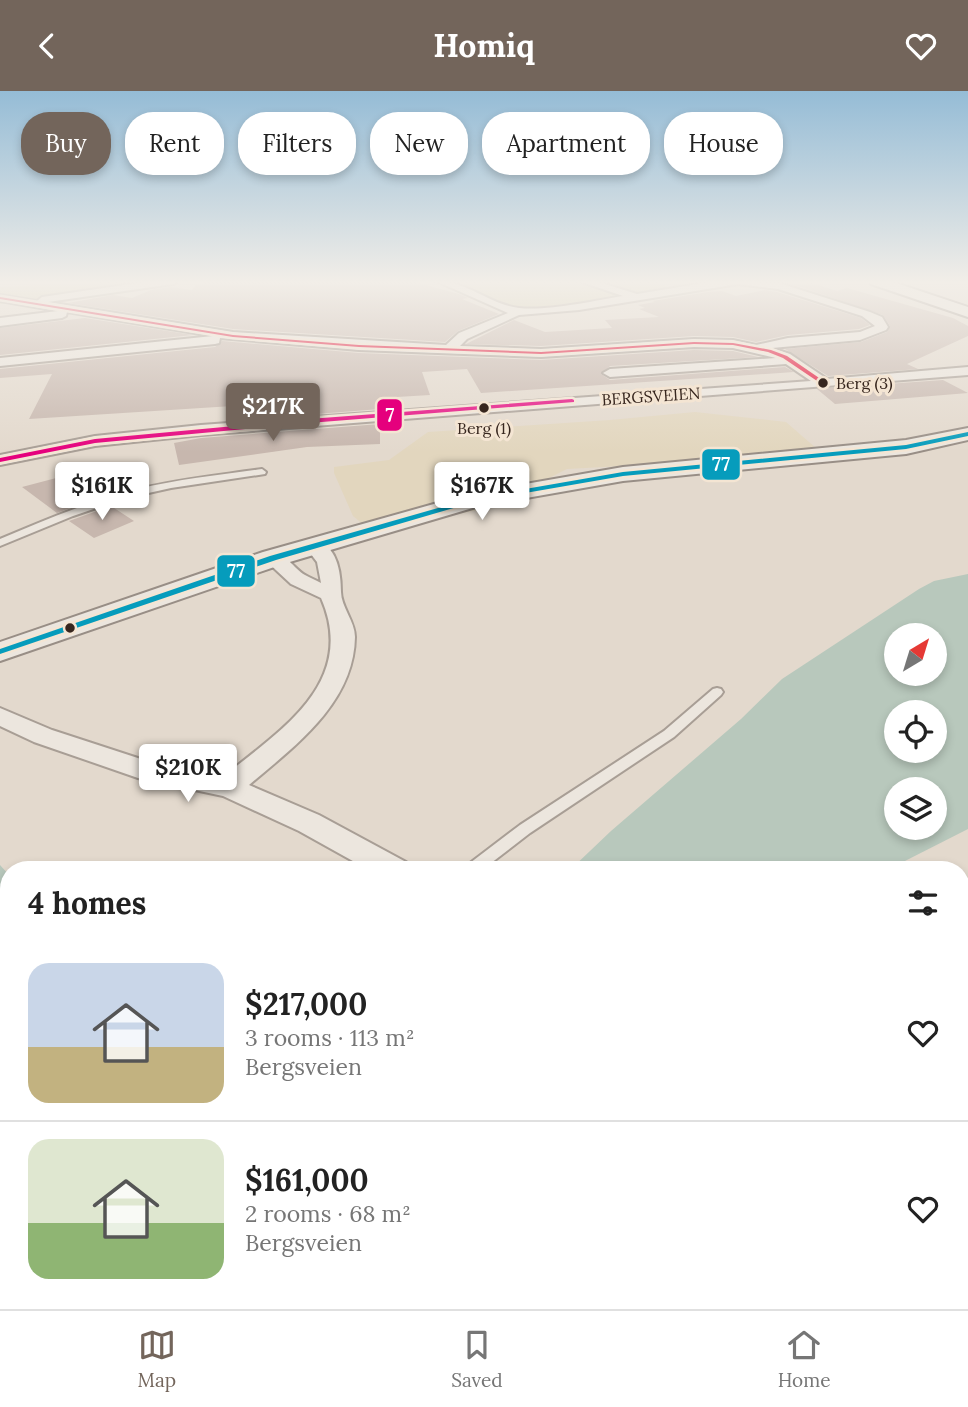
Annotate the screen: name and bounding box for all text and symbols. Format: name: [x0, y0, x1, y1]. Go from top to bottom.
text: Homiq: [433, 25, 535, 66]
icon: back: [28, 27, 66, 65]
icon: heart: [902, 27, 940, 65]
chip: Buy: [21, 112, 111, 175]
chip: Rent: [125, 112, 224, 175]
chip: Filters: [238, 112, 356, 175]
chip: New: [370, 112, 468, 175]
chip: Apartment: [482, 112, 650, 175]
chip: House: [664, 112, 783, 175]
place label: Berg (3): [836, 373, 893, 394]
marker: Berg (3): [816, 376, 830, 390]
pin: $217K: [224, 383, 322, 443]
street label: BERGSVEIEN: [601, 383, 701, 409]
text: $217K: [242, 391, 304, 420]
line badge: 7: [376, 398, 403, 432]
marker: Berg (1): [477, 401, 491, 415]
text: 7: [386, 403, 395, 427]
place label: Berg (1): [457, 418, 511, 439]
line badge: 77: [701, 448, 741, 481]
text: 77: [712, 452, 730, 476]
pin: $161K: [53, 463, 151, 522]
pin: $167K: [433, 463, 531, 522]
text: $161K: [71, 470, 133, 499]
text: $167K: [450, 470, 514, 499]
line badge: 77: [216, 554, 256, 588]
text: 77: [227, 559, 245, 583]
unlabelled marker: [63, 621, 77, 635]
north arrow: [884, 623, 947, 686]
map controls: [884, 623, 947, 840]
button: locate: [884, 700, 947, 763]
pin: $210K: [139, 745, 237, 804]
text: $210K: [155, 752, 221, 781]
button: layers: [884, 777, 947, 840]
text: 4 homes: [28, 884, 146, 922]
icon: filters: [904, 884, 942, 922]
text: $217,000: [245, 985, 367, 1023]
icon: home: [84, 991, 168, 1075]
icon: heart: [904, 1014, 942, 1052]
text: 3 rooms · 113 m²: [245, 1023, 415, 1052]
text: Bergsveien: [245, 1052, 362, 1081]
text: $161,000: [245, 1161, 369, 1199]
icon: home: [84, 1167, 168, 1251]
icon: heart: [904, 1190, 942, 1228]
text: 2 rooms · 68 m²: [245, 1199, 411, 1228]
text: Bergsveien: [245, 1228, 362, 1257]
tab: Map: [138, 1326, 176, 1392]
tab: Saved: [451, 1326, 503, 1392]
tab: Home: [778, 1326, 830, 1392]

